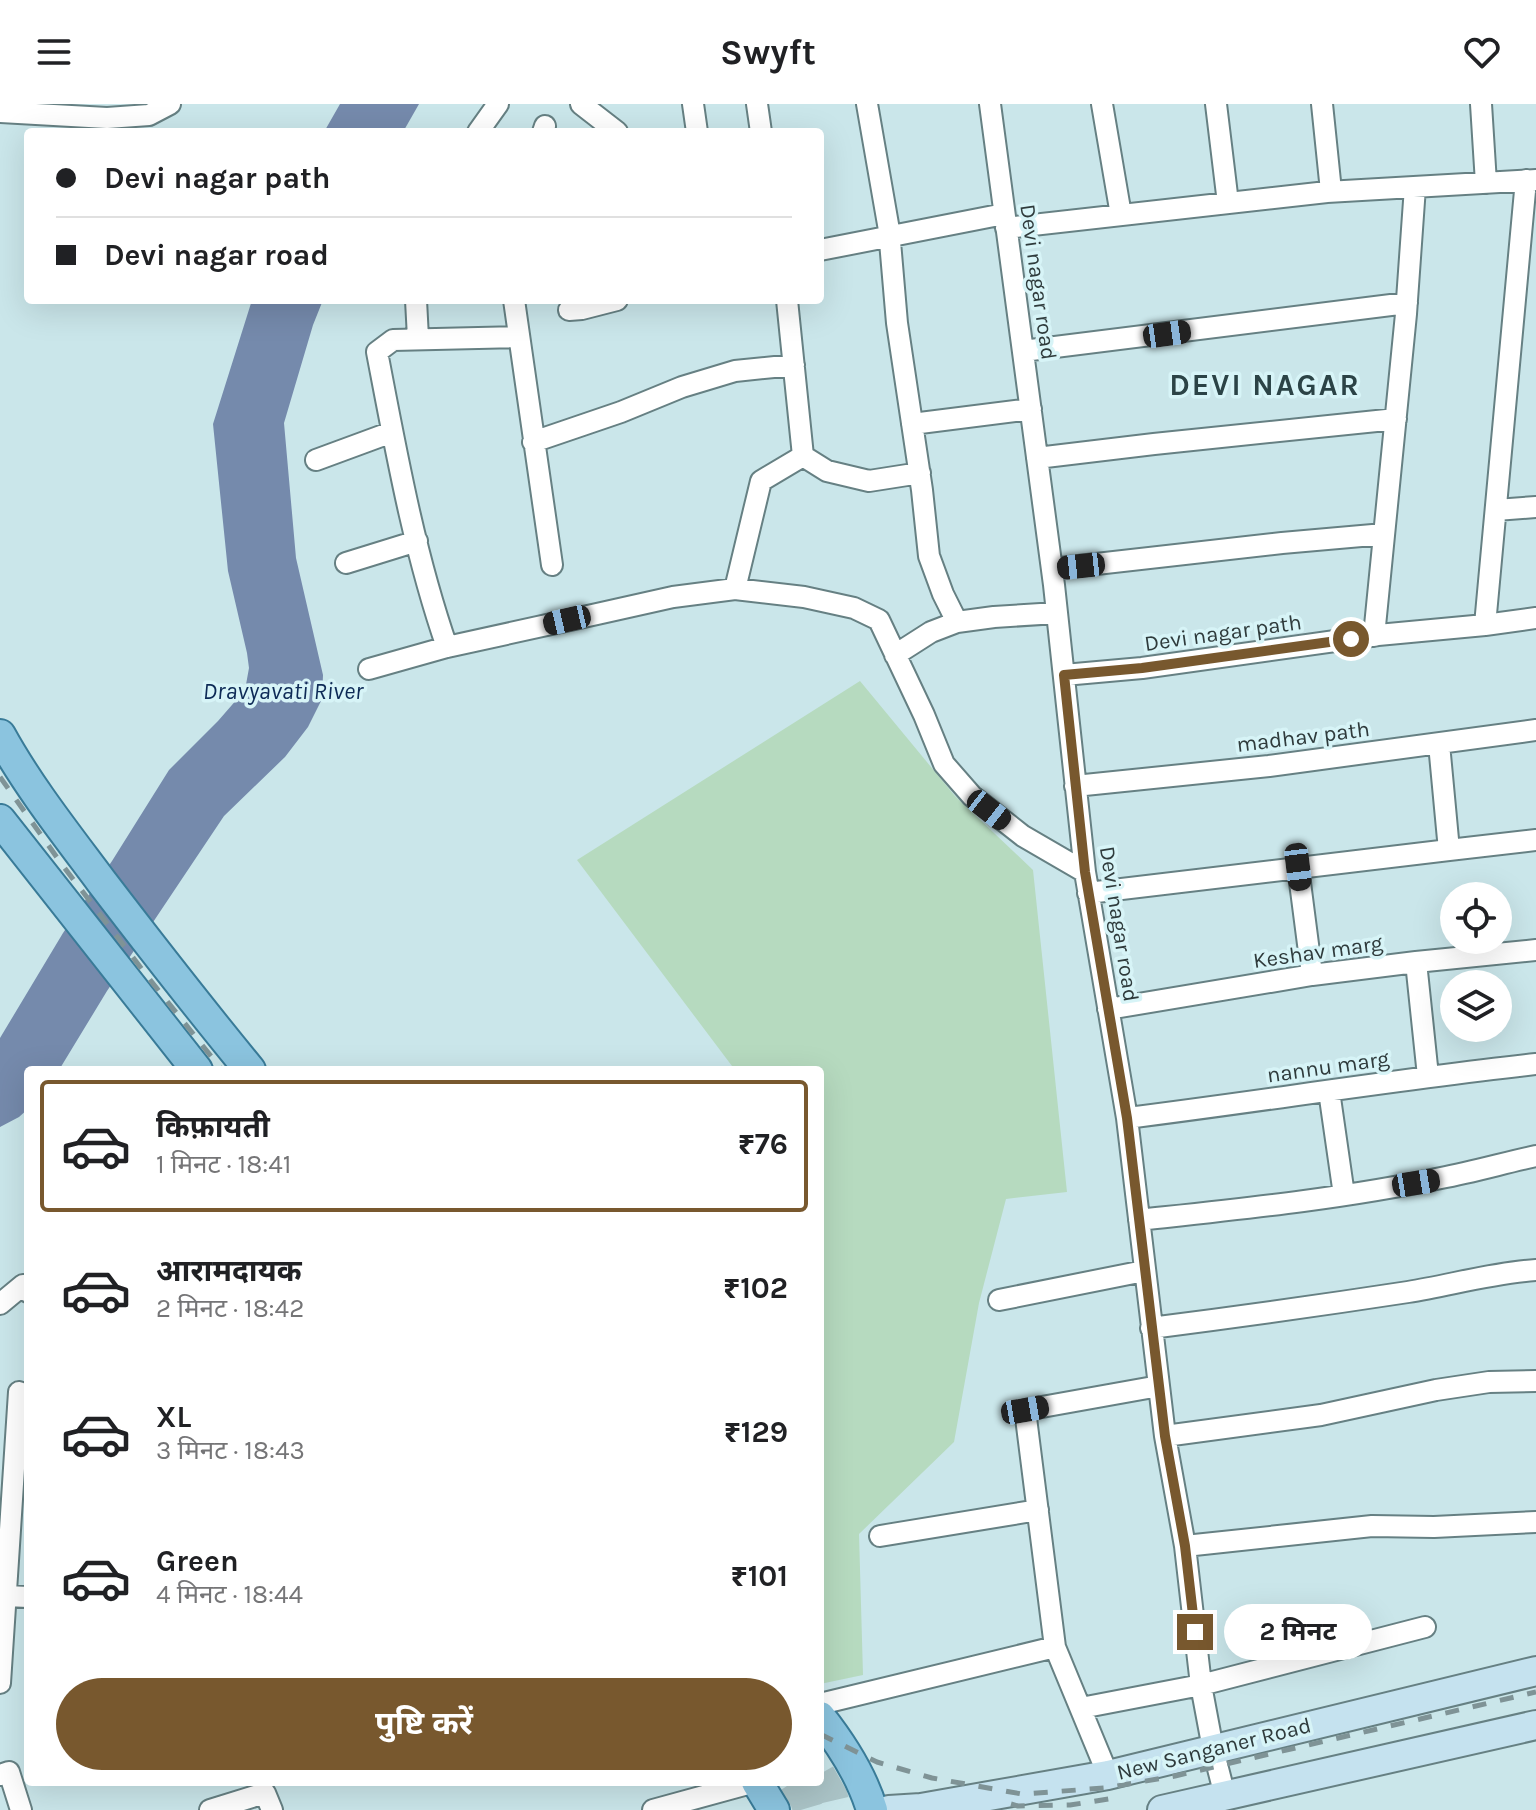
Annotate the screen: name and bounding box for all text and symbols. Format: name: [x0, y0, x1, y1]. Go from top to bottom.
icon: menu: [32, 30, 76, 74]
icon: heart: [1460, 30, 1504, 74]
text: Swyft: [720, 31, 816, 73]
text: Devi nagar path: [104, 160, 331, 196]
street label: Devi nagar road: [1014, 203, 1062, 361]
text: Devi nagar road: [104, 237, 329, 273]
car: [1142, 319, 1192, 349]
district label: DEVI NAGAR: [1169, 367, 1361, 403]
car: [1056, 552, 1106, 580]
car: [541, 603, 593, 637]
street label: Devi nagar path: [1143, 609, 1303, 657]
route start: [1333, 621, 1369, 657]
water label: Dravyavati River: [203, 677, 364, 705]
street label: madhav path: [1235, 716, 1371, 758]
car: [963, 786, 1015, 834]
car: [1283, 842, 1313, 892]
street label: Devi nagar road: [1094, 844, 1144, 1004]
map controls: [1440, 882, 1512, 1042]
button: locate: [1440, 882, 1512, 954]
street label: Keshav marg: [1252, 930, 1385, 974]
button: layers: [1440, 970, 1512, 1042]
street label: nannu marg: [1265, 1045, 1391, 1088]
text: किफ़ायती: [156, 1109, 270, 1145]
icon: car: [60, 1110, 132, 1182]
text: ₹76: [738, 1126, 788, 1162]
text: 1 मिनट · 18:41: [156, 1149, 291, 1180]
car: [1390, 1167, 1442, 1199]
text: आरामदायक: [156, 1253, 302, 1289]
icon: car: [60, 1254, 132, 1326]
text: ₹102: [723, 1270, 788, 1306]
text: 2 मिनट · 18:42: [156, 1293, 304, 1324]
car: [999, 1394, 1051, 1426]
icon: car: [60, 1398, 132, 1470]
text: XL: [156, 1399, 191, 1435]
text: ₹129: [724, 1414, 788, 1450]
text: 3 मिनट · 18:43: [156, 1435, 305, 1466]
icon: car: [60, 1542, 132, 1614]
text: Green: [156, 1543, 239, 1579]
text: ₹101: [730, 1558, 788, 1594]
text: 4 मिनट · 18:44: [156, 1579, 303, 1610]
callout: 2 मिनट: [1223, 1604, 1371, 1660]
route end: [1177, 1614, 1213, 1650]
text: 2 मिनट: [1260, 1616, 1336, 1647]
button: पुष्टि करें: [56, 1678, 792, 1770]
street label: New Sanganer Road: [1114, 1712, 1314, 1786]

